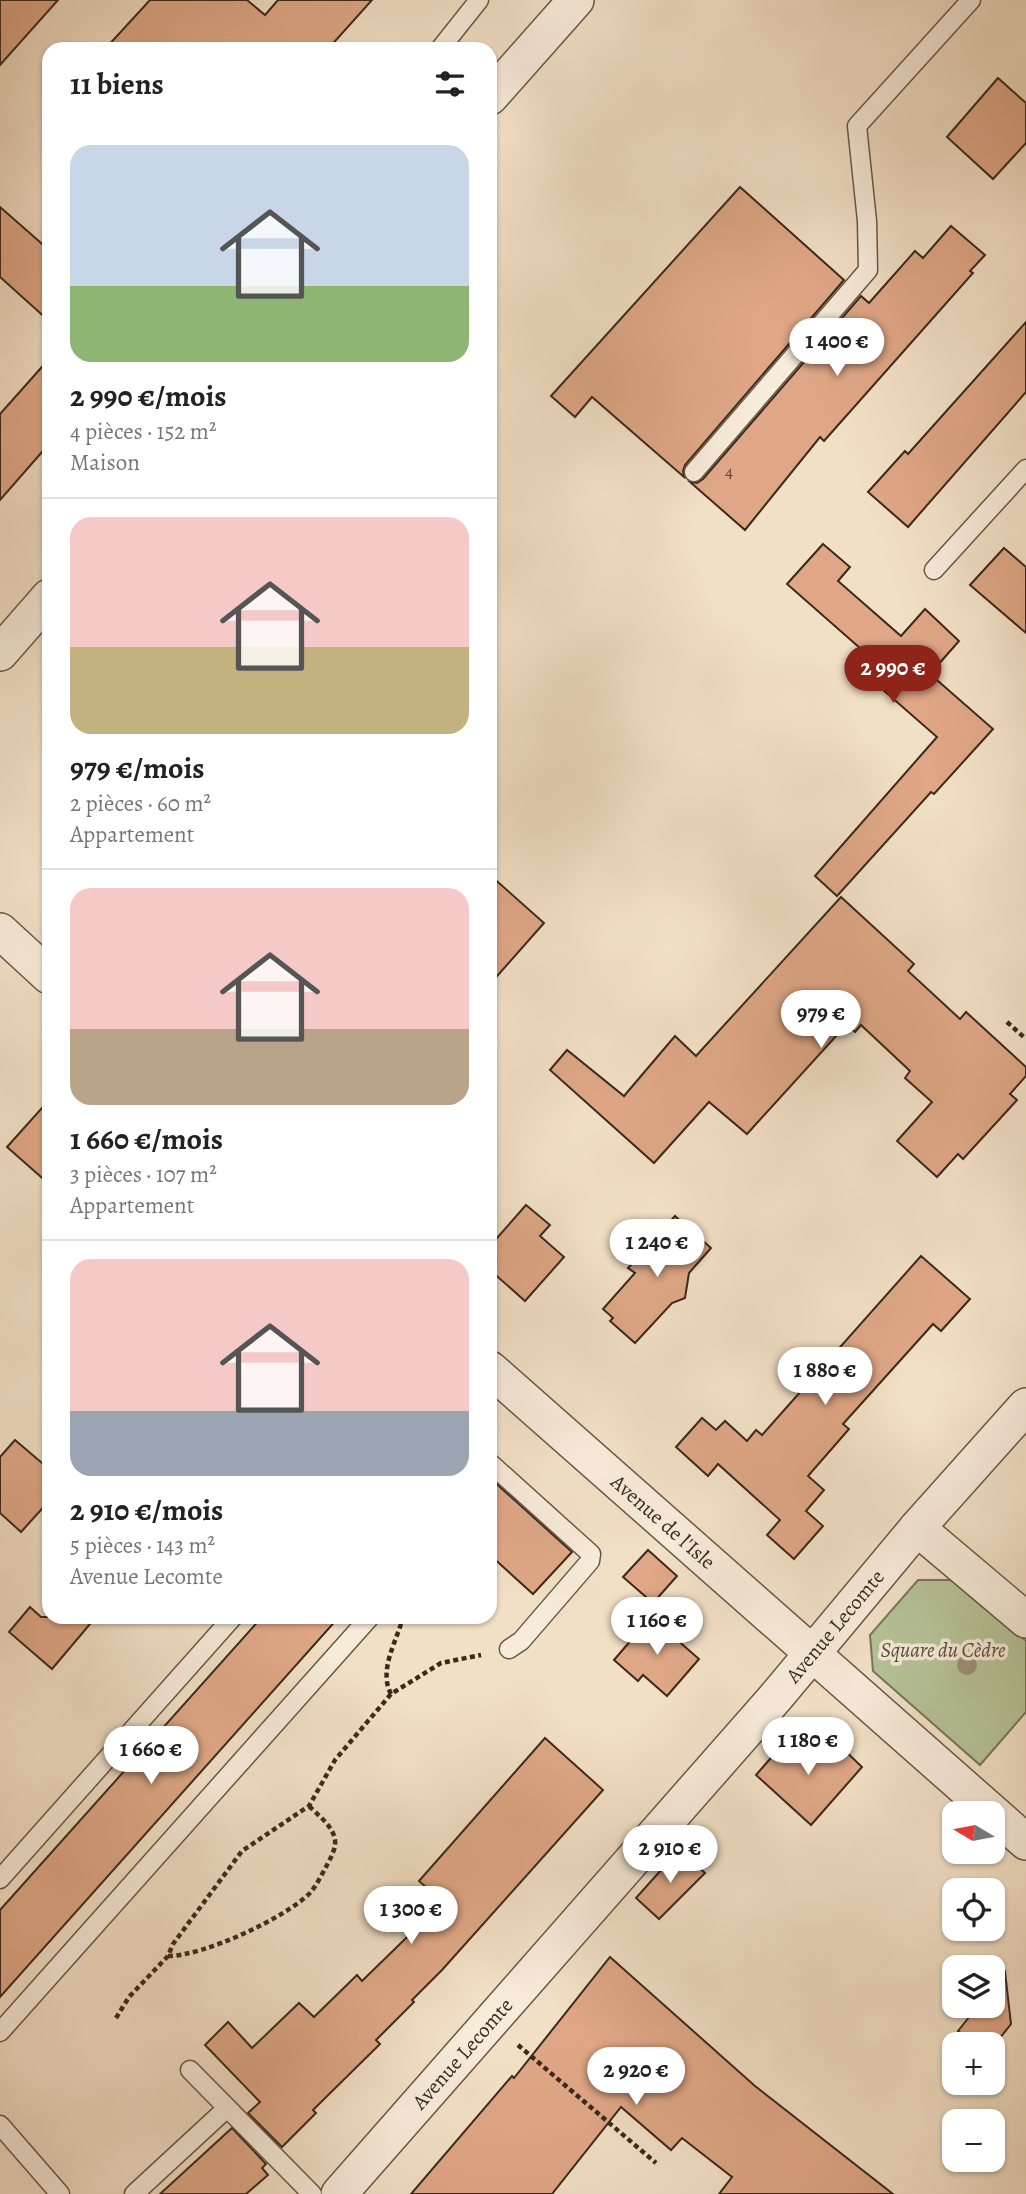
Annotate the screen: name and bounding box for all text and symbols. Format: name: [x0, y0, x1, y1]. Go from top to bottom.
text: 11 biens: [70, 64, 164, 104]
icon: filters: [431, 65, 469, 103]
icon: home: [207, 191, 333, 317]
pin: 1 400 €: [772, 318, 902, 378]
text: 1 400 €: [805, 325, 869, 356]
text: 2 990 €/mois: [70, 376, 227, 416]
text: 4 pièces · 152 m²: [70, 416, 216, 447]
text: Maison: [70, 447, 140, 478]
house number: 4: [725, 459, 733, 483]
icon: home: [207, 563, 333, 689]
pin: 2 990 €: [828, 646, 958, 705]
text: 2 990 €: [860, 652, 926, 683]
text: 979 €/mois: [70, 748, 205, 788]
text: 2 pièces · 60 m²: [70, 788, 211, 819]
text: Appartement: [70, 819, 194, 850]
icon: home: [207, 934, 333, 1060]
pin: 979 €: [772, 990, 870, 1050]
text: 979 €: [797, 997, 845, 1028]
text: 1 660 €/mois: [70, 1119, 223, 1159]
text: 3 pièces · 107 m²: [70, 1159, 217, 1190]
text: Appartement: [70, 1190, 194, 1221]
pin: 1 240 €: [592, 1220, 722, 1279]
text: 1 240 €: [626, 1226, 688, 1257]
icon: home: [207, 1305, 333, 1431]
pin: 1 880 €: [760, 1348, 890, 1407]
text: 1 880 €: [793, 1354, 857, 1385]
street label: Avenue de l'Isle: [604, 1467, 721, 1576]
text: 2 910 €/mois: [70, 1490, 223, 1530]
text: 5 pièces · 143 m²: [70, 1530, 215, 1561]
text: Avenue Lecomte: [70, 1561, 223, 1592]
street label: Avenue Lecomte: [779, 1564, 891, 1690]
pin: 1 160 €: [592, 1598, 722, 1657]
text: 1 160 €: [627, 1604, 687, 1635]
park label: Square du Cèdre: [880, 1636, 1006, 1664]
pin: 1 180 €: [743, 1718, 873, 1777]
text: 1 180 €: [778, 1724, 838, 1755]
pin: 1 660 €: [86, 1726, 216, 1786]
text: 1 660 €: [120, 1733, 182, 1764]
north arrow: [942, 1801, 1004, 1864]
map controls: [942, 1801, 1005, 2172]
pin: 2 910 €: [605, 1826, 735, 1885]
text: 2 910 €: [639, 1832, 701, 1863]
button: locate: [942, 1878, 1005, 1941]
pin: 1 300 €: [346, 1886, 476, 1946]
text: 1 300 €: [380, 1893, 442, 1924]
button: layers: [942, 1955, 1005, 2018]
street label: Avenue Lecomte: [405, 1992, 519, 2116]
button: +: [942, 2032, 1005, 2095]
pin: 2 920 €: [571, 2048, 701, 2107]
text: 2 920 €: [603, 2054, 669, 2085]
button: −: [942, 2109, 1005, 2172]

